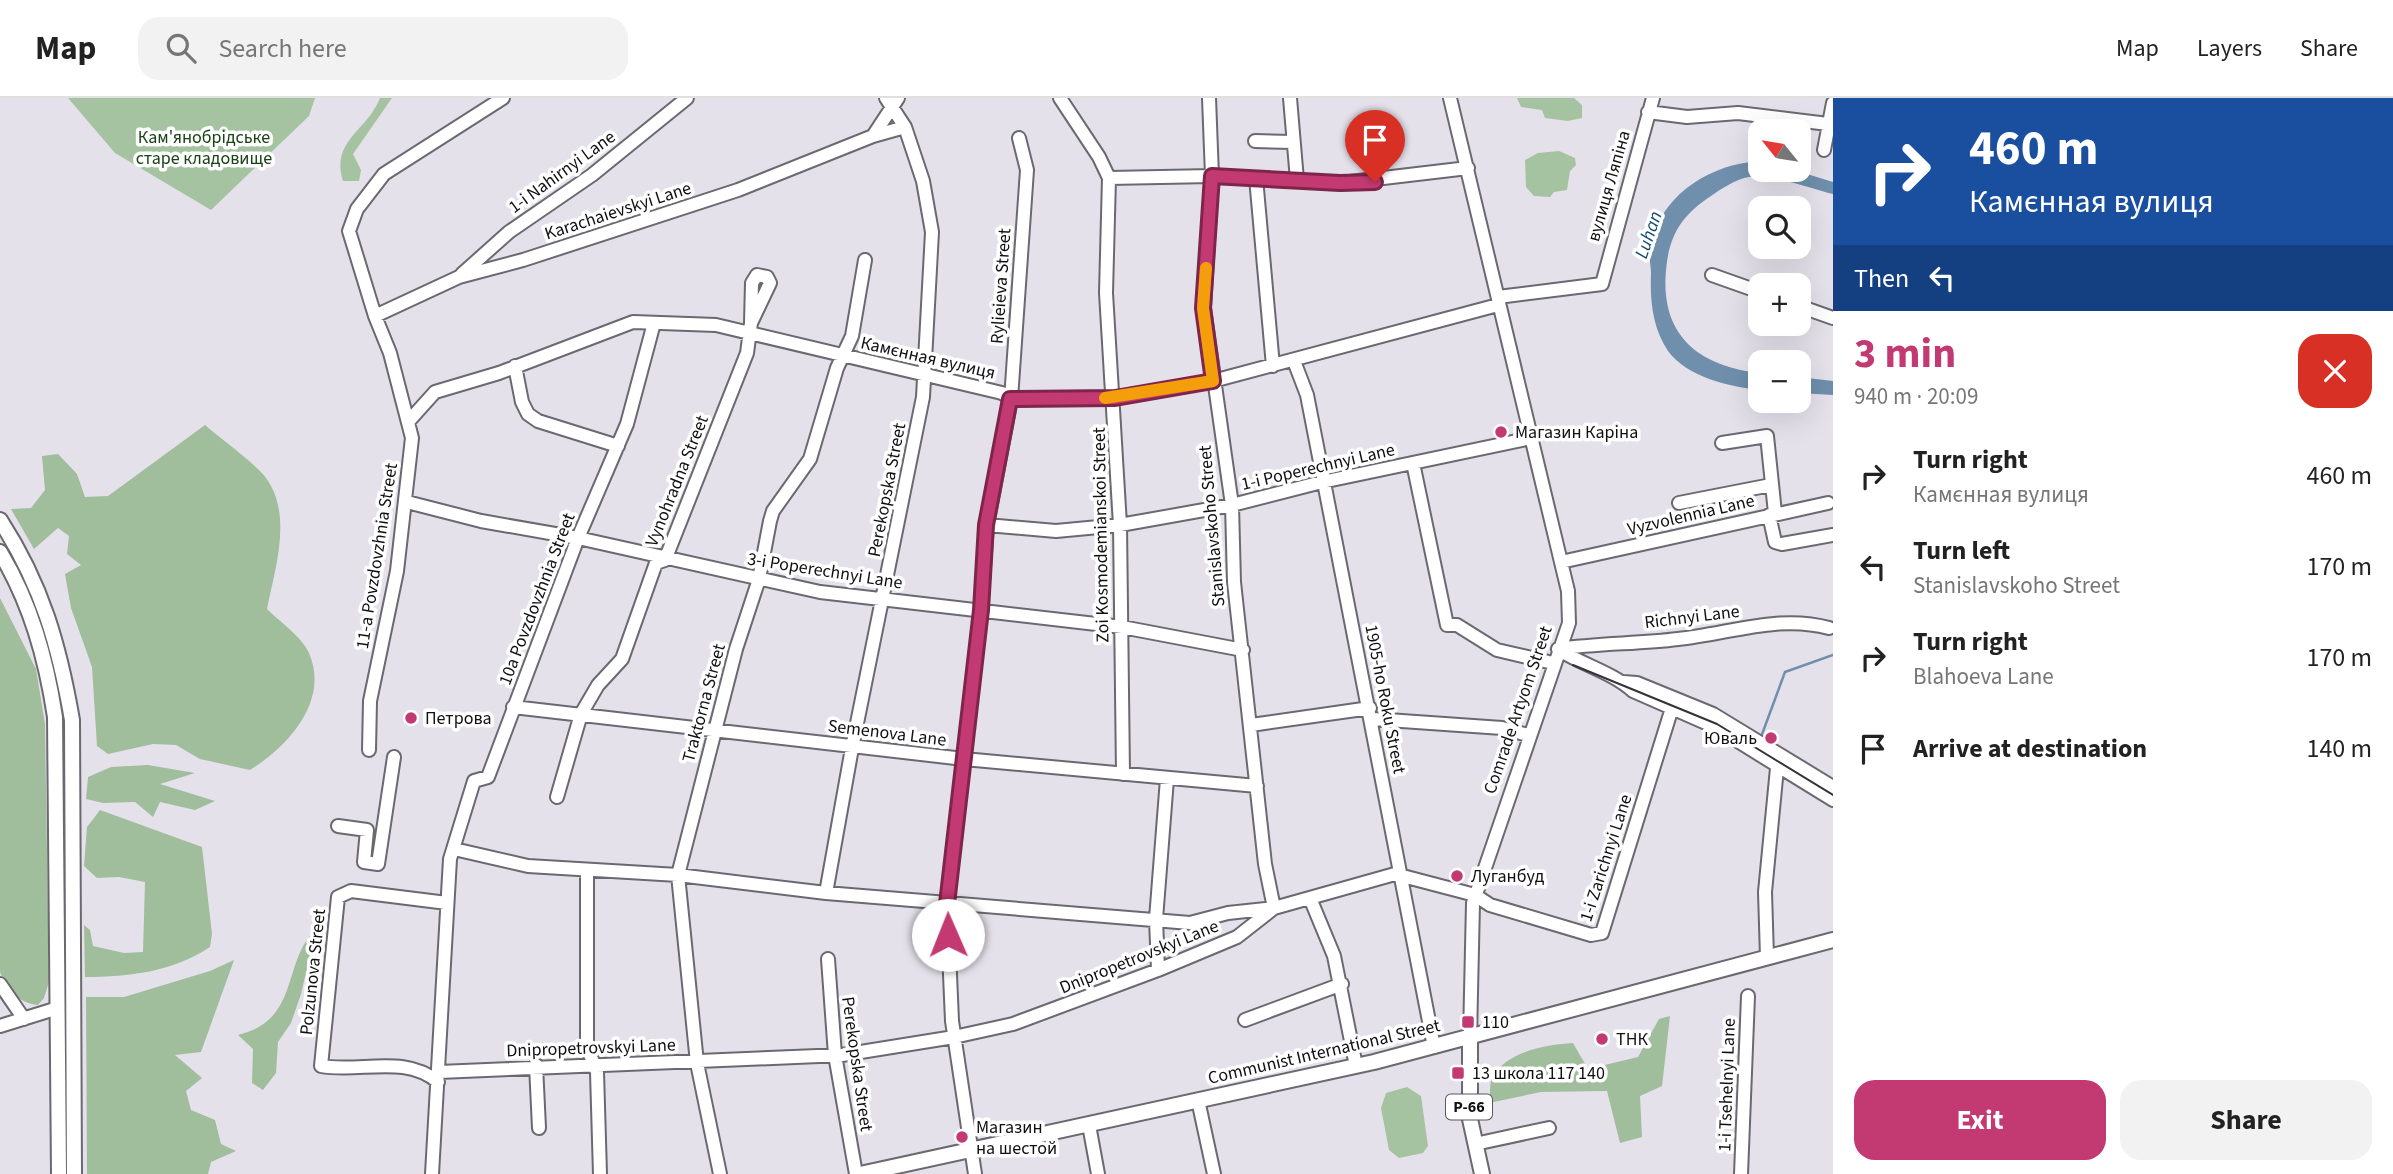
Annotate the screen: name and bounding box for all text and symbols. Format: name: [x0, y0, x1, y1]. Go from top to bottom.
search box: [138, 17, 628, 80]
text: Map: [35, 25, 96, 72]
icon: search: [162, 29, 200, 67]
text: Search here: [218, 30, 347, 67]
text: Map: [2116, 31, 2159, 66]
text: Layers: [2197, 31, 2262, 66]
text: Share: [2300, 31, 2358, 66]
pin: [1345, 110, 1405, 182]
text: 460 m: [1969, 114, 2098, 184]
north arrow: [1748, 119, 1811, 182]
map controls: [1748, 119, 1811, 413]
icon: arrive: [1356, 121, 1394, 159]
park label: Кам'янобрідське старе кладовище: [136, 125, 272, 171]
street label: 1-i Nahirnyi Lane: [503, 125, 621, 219]
icon: right: [1854, 126, 1945, 217]
street label: вулиця Ляпіна: [1581, 128, 1637, 244]
street label: Karachaievskyi Lane: [541, 175, 695, 246]
text: Камєнная вулиця: [1969, 179, 2214, 225]
button: search: [1748, 196, 1811, 259]
water label: Luhan: [1628, 208, 1670, 262]
street label: Rylieieva Street: [984, 227, 1018, 345]
icon: left: [1923, 259, 1961, 297]
text: Then: [1854, 260, 1909, 297]
button: +: [1748, 273, 1811, 336]
text: 3 min: [1854, 324, 1956, 384]
street label: Камєнная вулиця: [858, 330, 998, 386]
button: close: [2298, 334, 2372, 408]
button: −: [1748, 350, 1811, 413]
text: 940 m · 20:09: [1854, 380, 1978, 413]
street label: Vynohradna Street: [639, 412, 715, 550]
place label: Магазин Каріна: [1515, 420, 1638, 445]
street label: Perekopska Street: [862, 421, 912, 559]
marker: Магазин Каріна: [1493, 424, 1509, 440]
street label: Zoi Kosmodemianskoi Street: [1087, 427, 1115, 643]
street label: 1-i Poperechnyi Lane: [1239, 437, 1397, 497]
text: Turn right: [1913, 441, 2028, 478]
street label: Stanislavskoho Street: [1192, 444, 1232, 608]
icon: right: [1854, 457, 1892, 495]
text: 460 m: [2306, 457, 2372, 494]
street label: 11-a Povzdovzhnia Street: [350, 461, 404, 651]
text: Камєнная вулиця: [1913, 478, 2089, 511]
street label: Vyzvolennia Lane: [1625, 488, 1757, 542]
street label: 10a Povzdovzhnia Street: [493, 509, 581, 689]
text: Turn left: [1913, 532, 2010, 569]
street label: 3-i Poperechnyi Lane: [746, 546, 904, 596]
icon: left: [1854, 548, 1892, 586]
text: 170 m: [2306, 548, 2372, 585]
text: Stanislavskoho Street: [1913, 569, 2120, 602]
street label: Richnyi Lane: [1643, 599, 1741, 635]
street label: 1905-ho Roku Street: [1358, 622, 1412, 776]
street label: Comrade Artyom Street: [1478, 623, 1558, 797]
text: Turn right: [1913, 623, 2028, 660]
icon: right: [1854, 639, 1892, 677]
text: 170 m: [2306, 639, 2372, 676]
street label: Traktorna Street: [676, 641, 732, 765]
text: Blahoeva Lane: [1913, 660, 2054, 693]
place label: Петрова: [425, 706, 492, 731]
marker: Петрова: [403, 710, 419, 726]
street label: Semenova Lane: [826, 713, 948, 753]
place label: Юваль: [1704, 726, 1757, 751]
marker: Юваль: [1763, 730, 1779, 746]
icon: arrive: [1854, 730, 1892, 768]
text: Arrive at destination: [1913, 730, 2147, 767]
text: 140 m: [2306, 730, 2372, 767]
street label: 1-i Zarichnyi Lane: [1574, 791, 1638, 925]
place label: Луганбуд: [1471, 864, 1545, 889]
marker: Луганбуд: [1449, 868, 1465, 884]
position arrow: [911, 898, 985, 972]
street label: Polzunova Street: [294, 908, 332, 1036]
street label: Dnipropetrovskyi Lane: [1056, 914, 1222, 1000]
street label: Perekopska Street: [835, 995, 879, 1133]
place label: 110: [1482, 1010, 1509, 1035]
street label: Communist International Street: [1205, 1013, 1443, 1091]
marker: 110: [1460, 1014, 1476, 1030]
street label: 1-i Tsehelnyi Lane: [1712, 1018, 1742, 1152]
place label: ТНК: [1616, 1027, 1648, 1052]
marker: ТНК: [1594, 1031, 1610, 1047]
street label: Dnipropetrovskyi Lane: [506, 1033, 676, 1063]
place label: 13 школа 117 140: [1472, 1061, 1605, 1086]
marker: 13 школа 117 140: [1450, 1065, 1466, 1081]
button: Exit: [1854, 1080, 2106, 1160]
button: Share: [2120, 1080, 2372, 1160]
road number: Р-66: [1446, 1094, 1492, 1119]
place label: Магазин на шестой: [976, 1115, 1057, 1161]
marker: Магазин на шестой: [954, 1129, 970, 1145]

